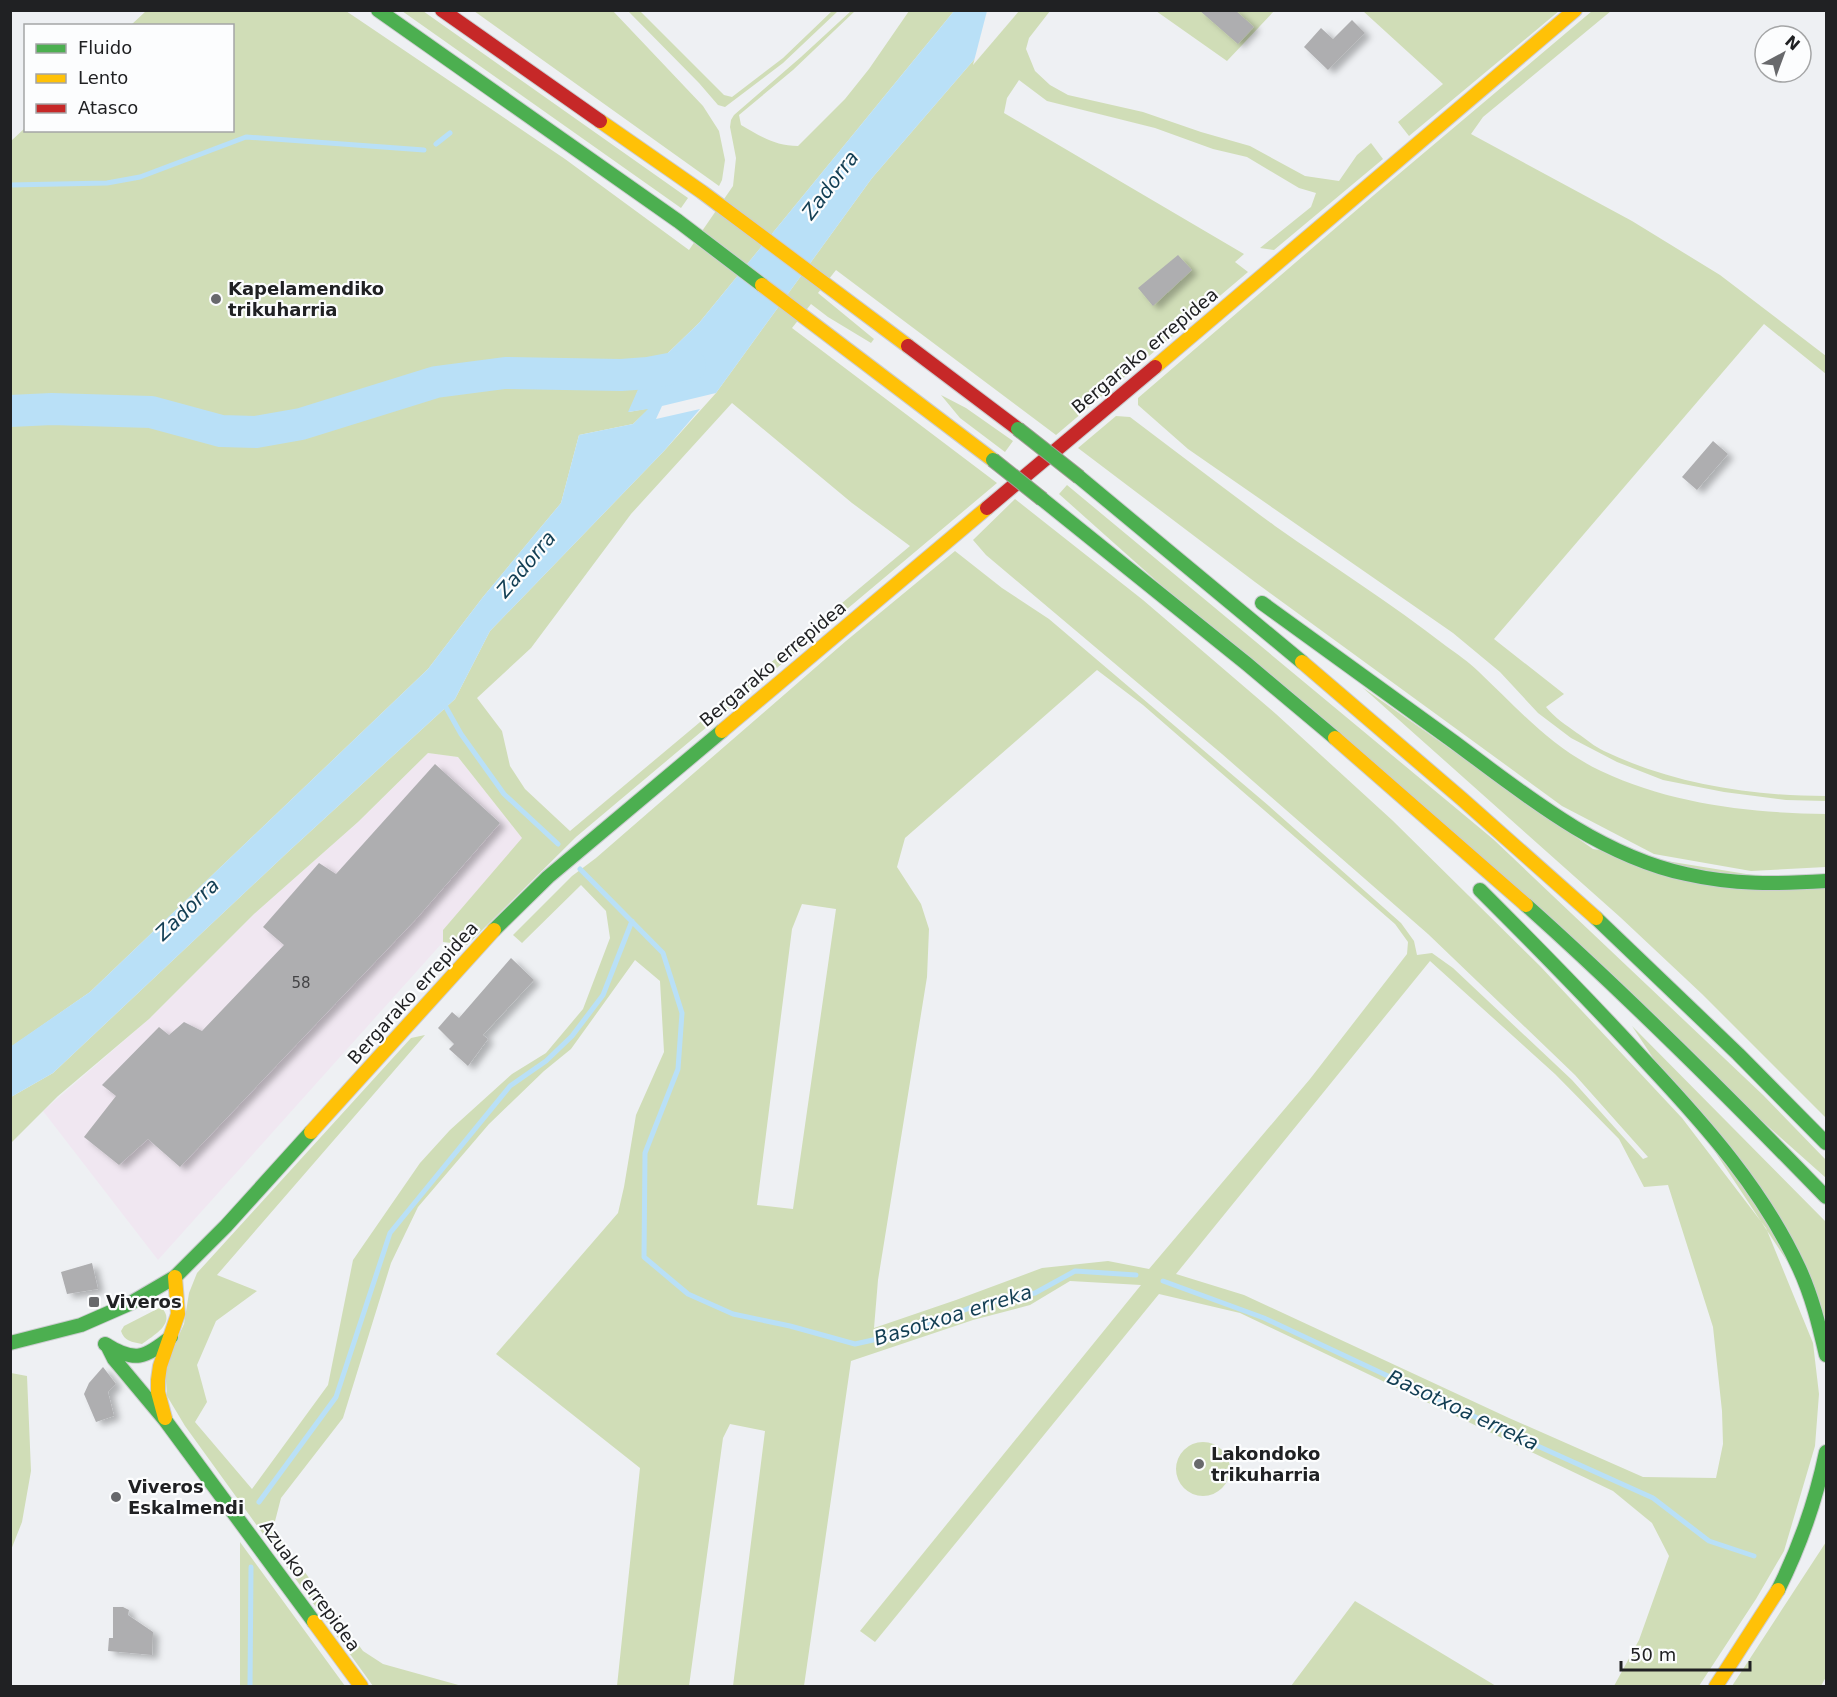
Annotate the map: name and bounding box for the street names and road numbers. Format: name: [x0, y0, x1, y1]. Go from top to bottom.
street label: Bergarako errepidea: [1067, 283, 1222, 418]
street label: Bergarako errepidea: [695, 596, 850, 731]
street label: Bergarako errepidea: [343, 917, 482, 1068]
street label: Azuako errepidea: [256, 1516, 365, 1655]

